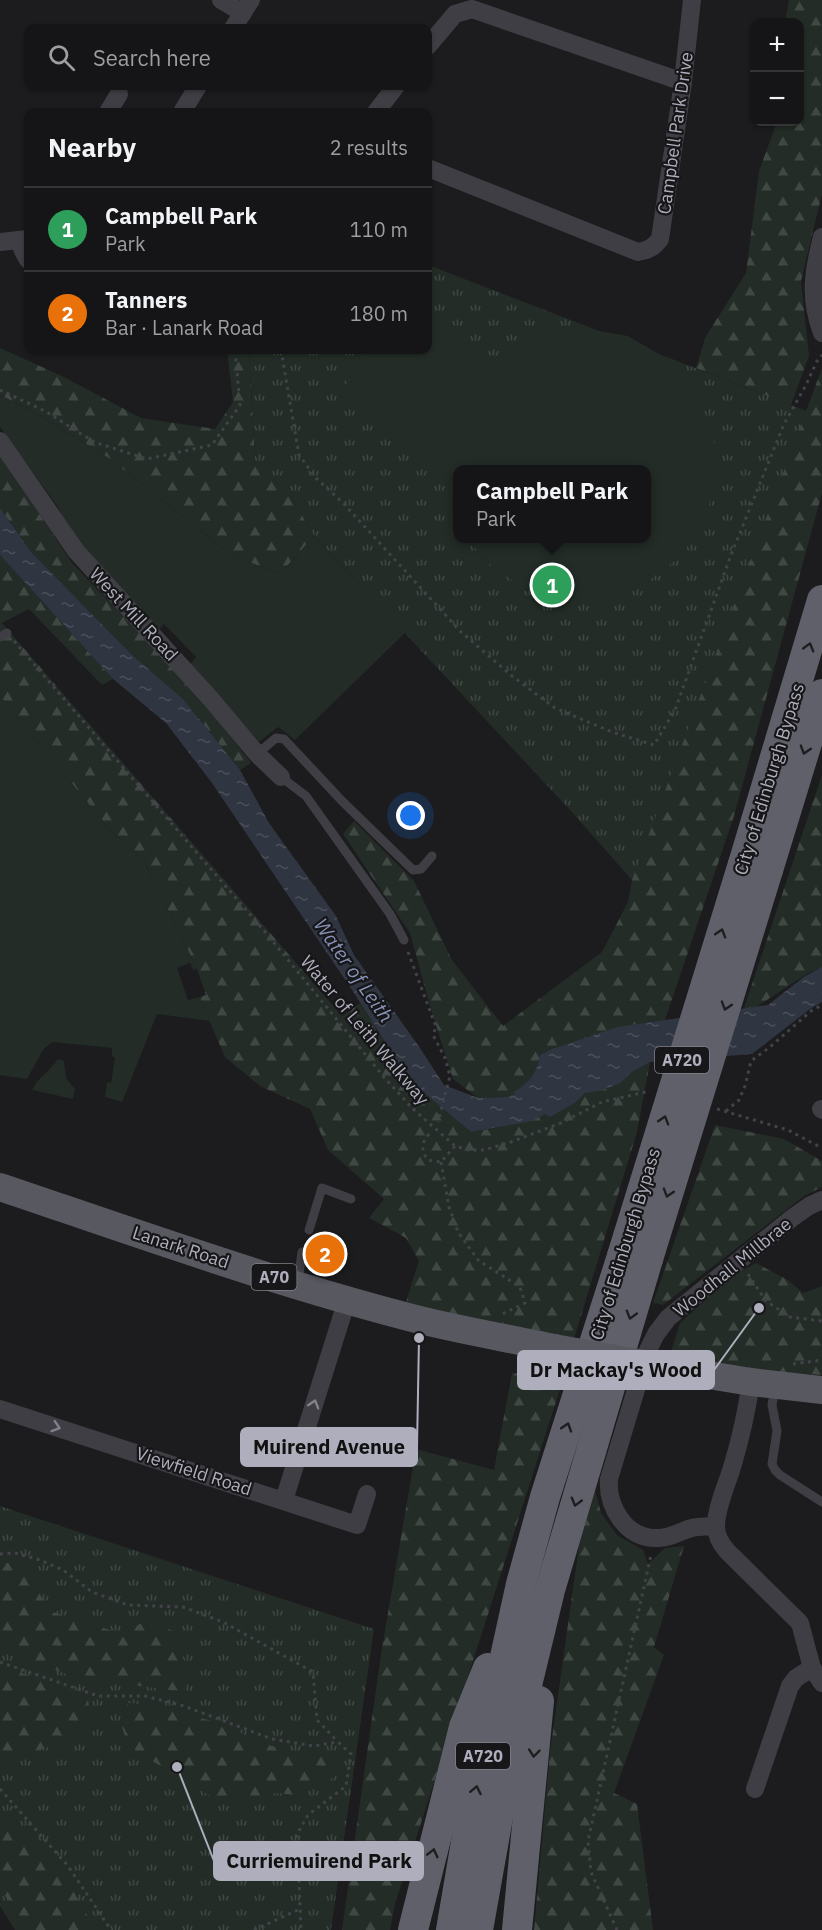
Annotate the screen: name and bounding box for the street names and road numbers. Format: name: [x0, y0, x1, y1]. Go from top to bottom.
street label: Campbell Park Drive: [652, 50, 698, 216]
street label: West Mill Road: [85, 563, 183, 665]
street label: City of Edinburgh Bypass: [729, 680, 809, 878]
street label: Water of Leith Walkway: [296, 950, 434, 1110]
road number: A720: [655, 1047, 709, 1073]
street label: City of Edinburgh Bypass: [585, 1145, 665, 1343]
street label: Woodhall Millbrae: [668, 1212, 796, 1322]
street label: Lanark Road: [130, 1221, 232, 1273]
road number: A70: [252, 1264, 296, 1290]
street label: Viewfield Road: [133, 1442, 255, 1500]
road number: A720: [456, 1743, 510, 1769]

